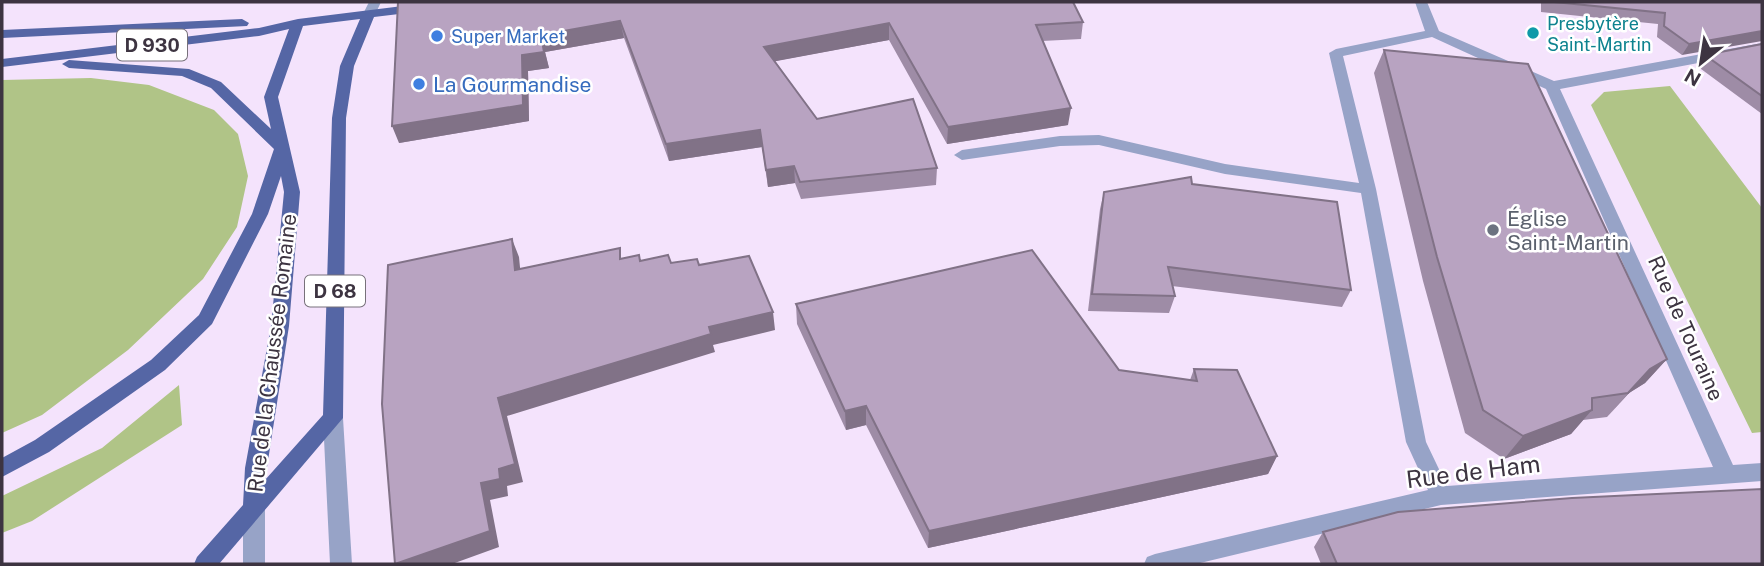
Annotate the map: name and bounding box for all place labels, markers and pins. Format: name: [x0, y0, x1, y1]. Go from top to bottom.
place label: Presbytère Saint-Martin: [1547, 13, 1651, 55]
marker: Presbytère Saint-Martin: [1525, 25, 1541, 41]
place label: Super Market: [451, 26, 565, 47]
marker: Super Market: [429, 28, 445, 44]
place label: La Gourmandise: [433, 72, 592, 97]
marker: La Gourmandise: [411, 76, 427, 92]
place label: Église Saint-Martin: [1507, 206, 1629, 255]
marker: Église Saint-Martin: [1485, 222, 1501, 238]

